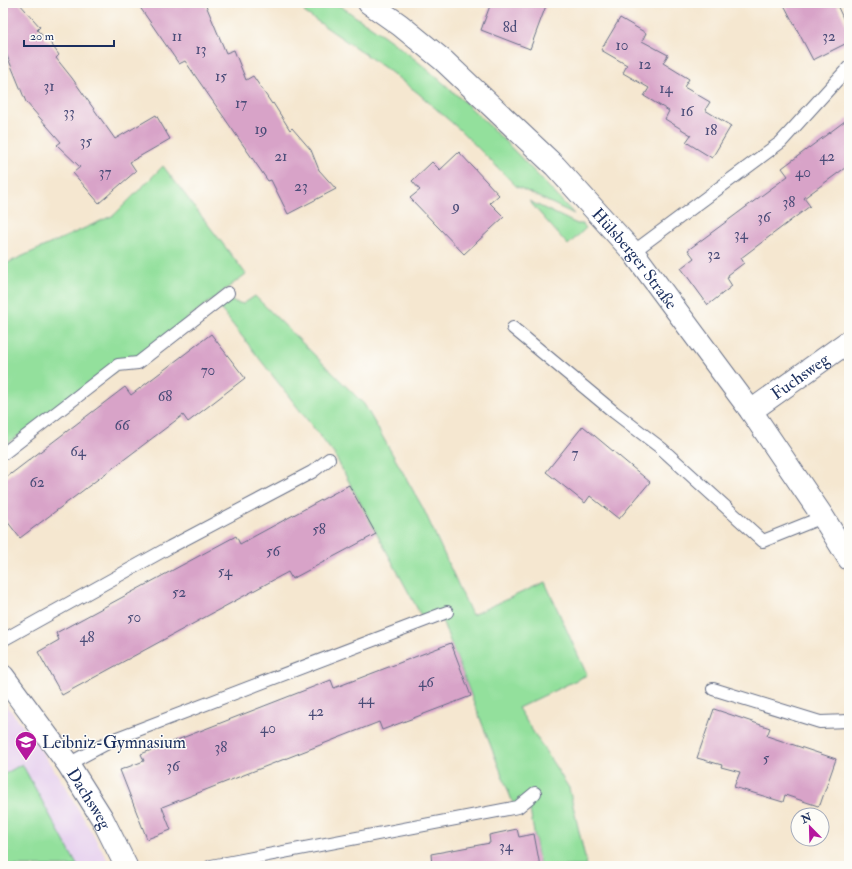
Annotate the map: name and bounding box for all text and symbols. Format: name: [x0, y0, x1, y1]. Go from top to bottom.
house number: 8d: [503, 18, 518, 37]
scale bar: [24, 22, 114, 48]
house number: 11: [172, 27, 182, 46]
house number: 32: [822, 27, 836, 46]
text: 20 m: [30, 29, 55, 44]
house number: 10: [616, 36, 628, 55]
house number: 13: [195, 40, 207, 59]
house number: 12: [639, 55, 652, 74]
house number: 15: [215, 67, 227, 86]
house number: 31: [43, 77, 55, 96]
house number: 14: [659, 79, 674, 98]
house number: 17: [235, 94, 247, 113]
house number: 16: [681, 102, 695, 121]
house number: 33: [63, 103, 75, 122]
house number: 19: [255, 120, 267, 139]
house number: 18: [705, 121, 717, 140]
house number: 35: [80, 132, 93, 151]
house number: 21: [275, 147, 287, 166]
house number: 42: [819, 147, 835, 166]
house number: 37: [99, 163, 111, 182]
house number: 40: [795, 163, 811, 182]
house number: 23: [294, 177, 308, 196]
house number: 38: [783, 193, 795, 212]
house number: 9: [451, 197, 460, 216]
street label: Hülsberger Straße: [587, 204, 682, 314]
house number: 36: [757, 208, 772, 227]
house number: 34: [734, 225, 749, 244]
house number: 32: [707, 245, 721, 264]
street label: Fuchsweg: [767, 348, 834, 404]
house number: 70: [201, 361, 215, 380]
house number: 68: [158, 387, 172, 406]
house number: 66: [114, 416, 131, 435]
house number: 64: [70, 442, 87, 461]
house number: 7: [572, 444, 579, 463]
house number: 62: [29, 473, 45, 492]
house number: 58: [312, 520, 326, 539]
house number: 56: [266, 542, 281, 561]
house number: 54: [218, 562, 233, 581]
house number: 52: [172, 583, 186, 602]
house number: 50: [127, 608, 141, 627]
house number: 48: [79, 628, 95, 647]
house number: 46: [418, 673, 435, 692]
house number: 44: [358, 690, 375, 709]
house number: 42: [308, 702, 324, 721]
house number: 40: [260, 719, 276, 738]
school or university icon: Leibniz-Gymnasium: [13, 729, 39, 762]
place label: Leibniz-Gymnasium: [42, 732, 186, 754]
house number: 38: [215, 738, 227, 757]
house number: 5: [763, 749, 770, 768]
house number: 36: [166, 757, 181, 776]
street label: Dachsweg: [62, 764, 116, 833]
north arrow: [790, 807, 830, 847]
text: N: [798, 810, 814, 827]
house number: 34: [499, 837, 514, 856]

